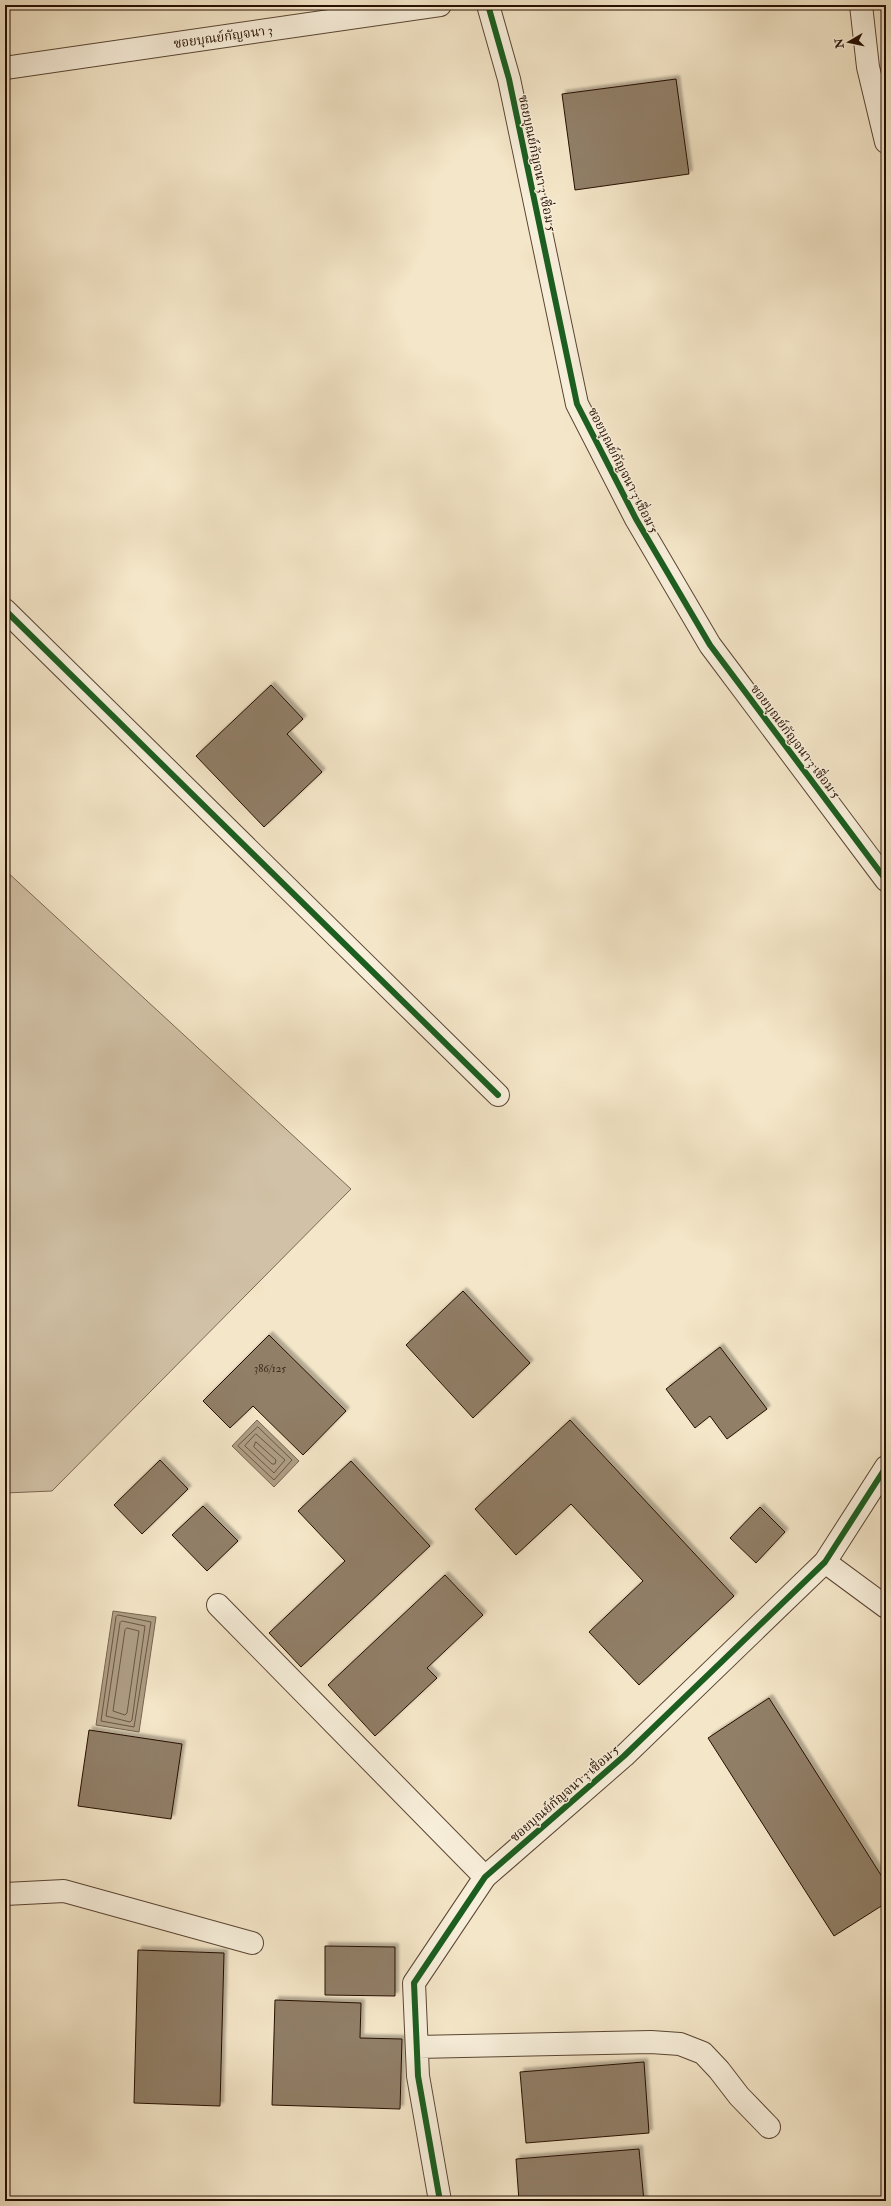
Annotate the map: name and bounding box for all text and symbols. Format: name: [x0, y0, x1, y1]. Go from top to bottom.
street label: ซอยบุณย์กัญจนา 3: [173, 22, 274, 52]
north arrow: [829, 22, 869, 62]
text: N: [832, 36, 847, 50]
street label: ซอยบุณย์กัญจนา 3 เชื่อม 5: [515, 93, 561, 233]
street label: ซอยบุณย์กัญจนา 3 เชื่อม 5: [584, 404, 664, 536]
street label: ซอยบุณย์กัญจนา 3 เชื่อม 5: [747, 680, 845, 802]
house number: 386/125: [254, 1362, 286, 1375]
street label: ซอยบุณย์กัญจนา 3 เชื่อม 5: [506, 1740, 623, 1845]

